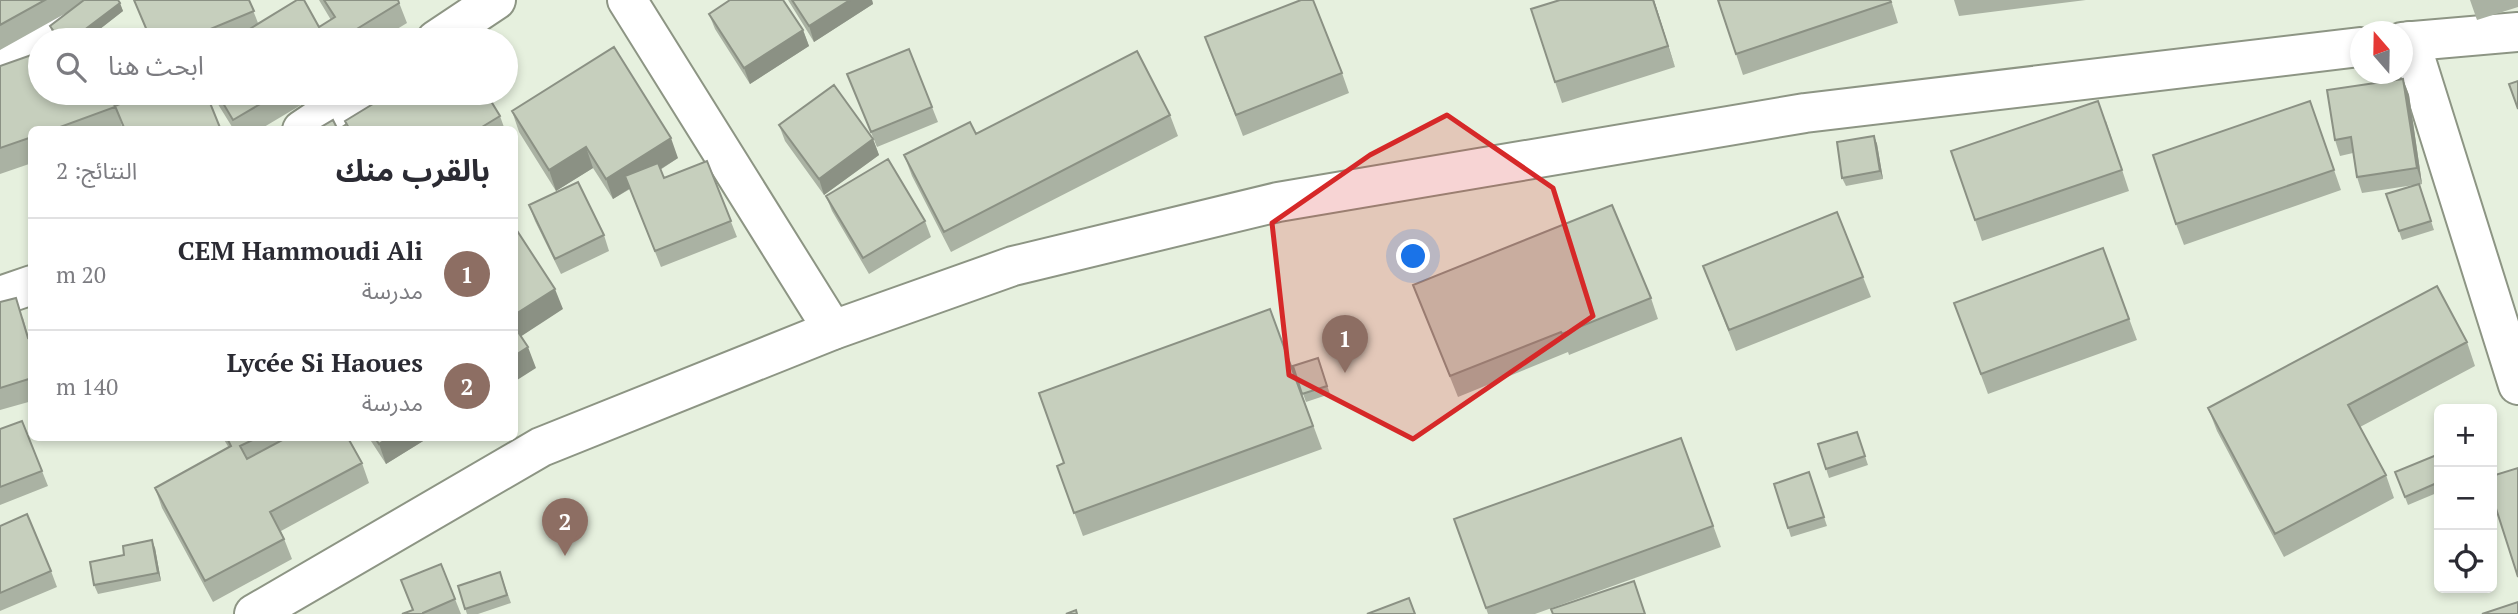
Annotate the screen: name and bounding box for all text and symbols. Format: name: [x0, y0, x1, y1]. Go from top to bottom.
north arrow: [2350, 21, 2413, 84]
search box: [28, 28, 518, 105]
icon: search: [52, 48, 90, 86]
text: ابحث هنا: [108, 48, 204, 82]
text: بالقرب منك: [336, 150, 490, 190]
text: النتائج: 2: [56, 155, 137, 186]
text: CEM Hammoudi Ali: [178, 233, 423, 267]
your location: [1396, 239, 1430, 273]
text: 20 m: [56, 259, 106, 290]
text: 1: [461, 259, 474, 290]
text: مدرسة: [362, 275, 423, 306]
pin: 1: [1322, 315, 1368, 373]
text: Lycée Si Haoues: [227, 345, 423, 379]
text: 140 m: [56, 371, 118, 402]
text: 2: [461, 371, 474, 402]
text: مدرسة: [362, 387, 423, 418]
map controls: [2434, 404, 2497, 593]
button: +: [2434, 404, 2497, 467]
button: −: [2434, 467, 2497, 530]
pin: 2: [542, 498, 588, 556]
button: locate: [2434, 530, 2497, 593]

